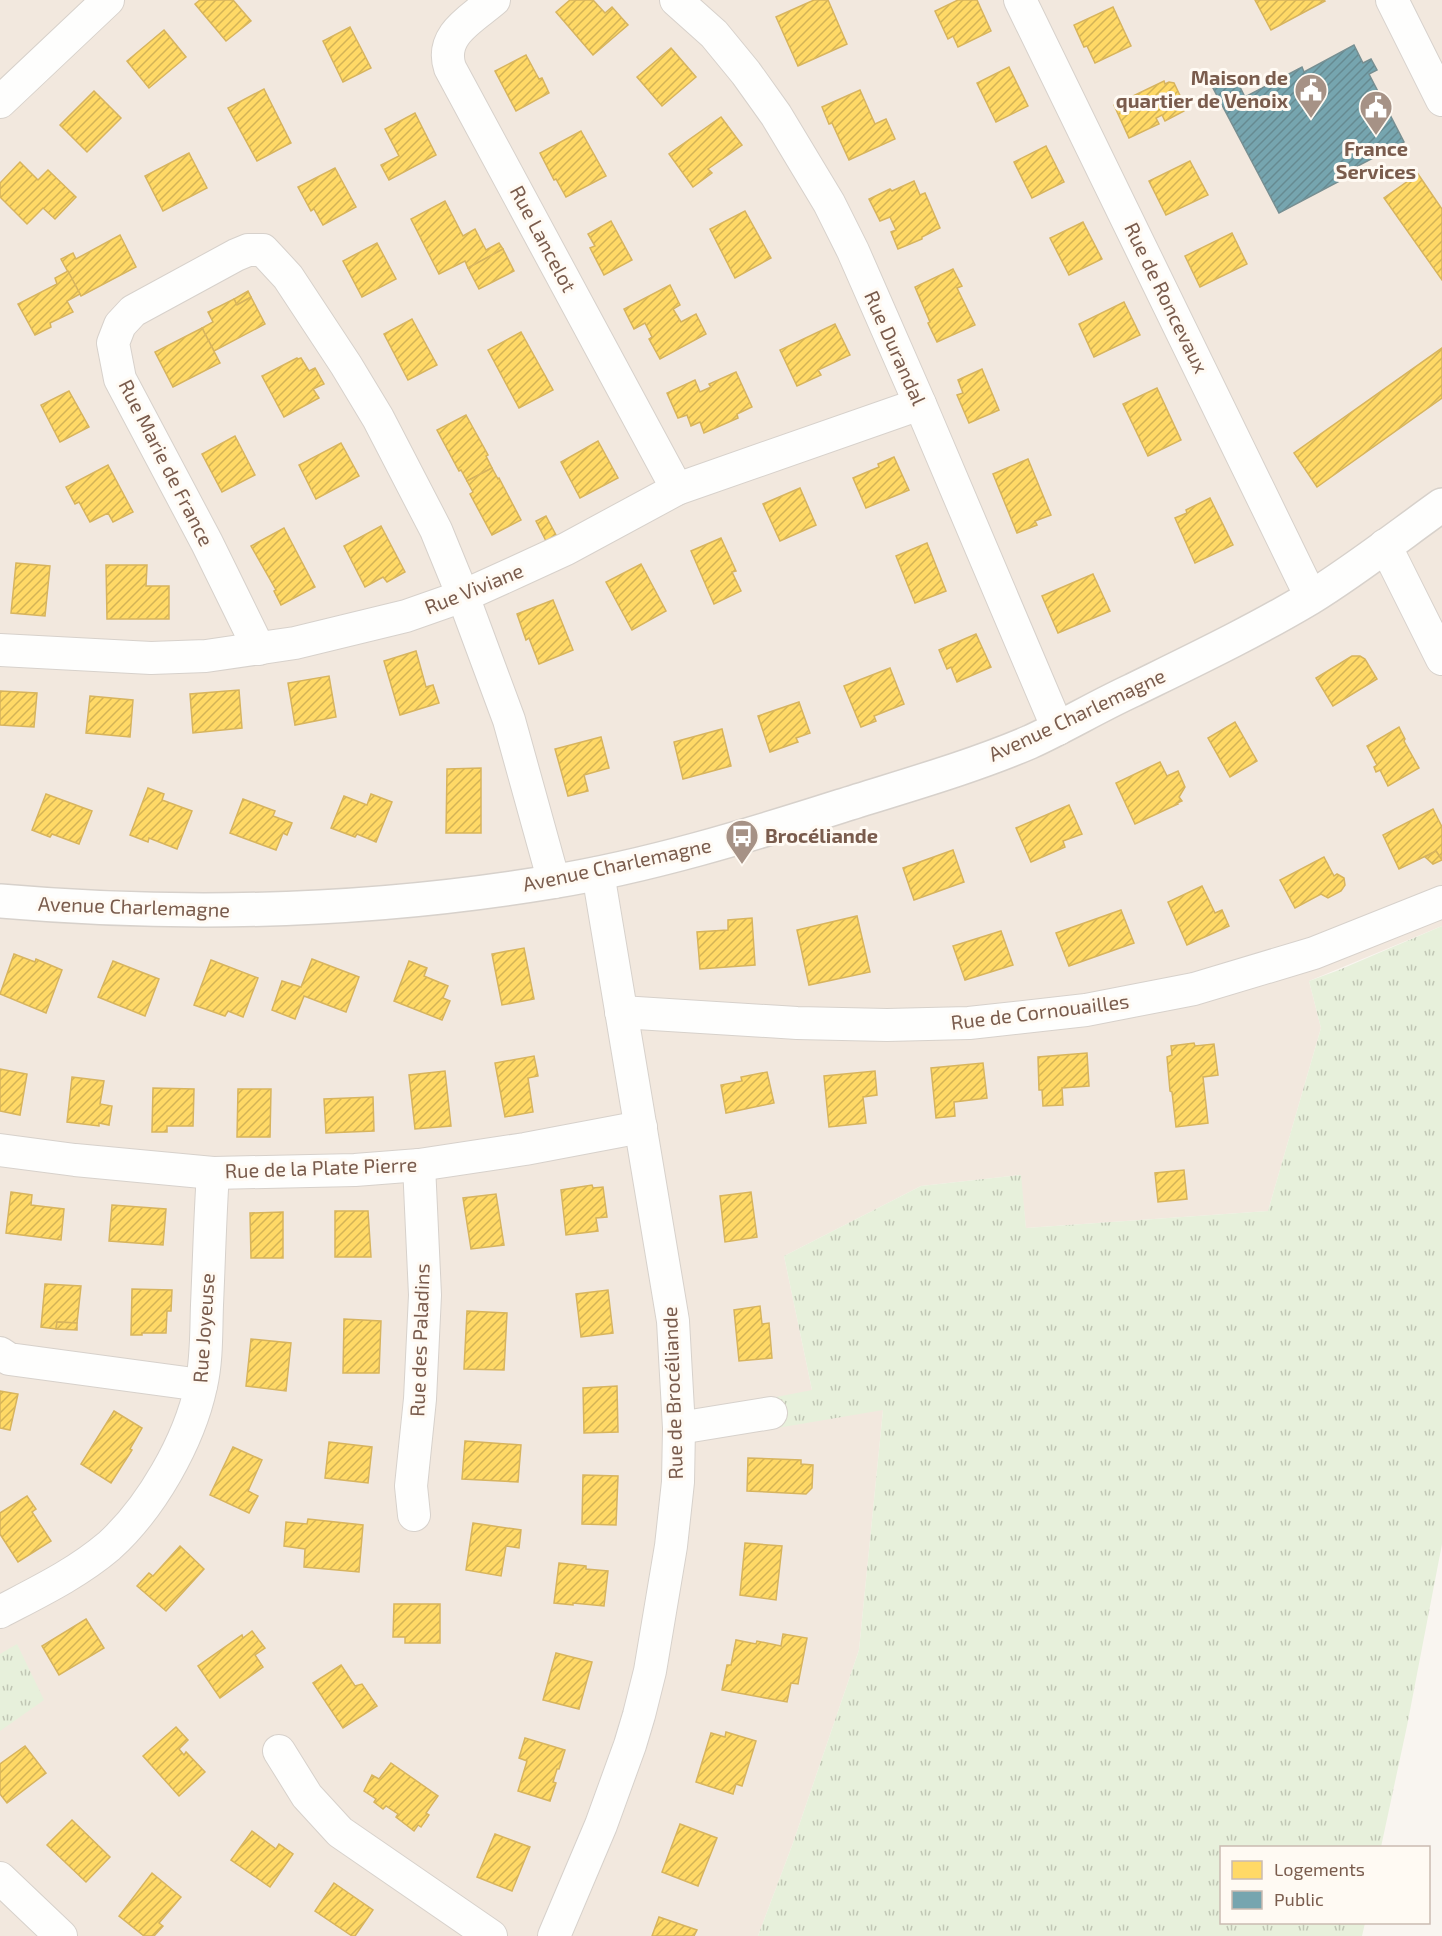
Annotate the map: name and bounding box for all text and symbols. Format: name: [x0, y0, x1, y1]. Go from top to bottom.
place label: Maison de quartier de Venoix: [1116, 65, 1289, 112]
public building icon: Maison de quartier de Venoix: [1293, 72, 1329, 119]
public building icon: France Services: [1358, 89, 1394, 136]
place label: France Services: [1336, 136, 1416, 183]
street label: Rue Lancelot: [506, 181, 582, 296]
street label: Rue de Roncevaux: [1120, 218, 1214, 377]
street label: Rue Durandal: [860, 287, 932, 409]
street label: Rue Marie de France: [114, 375, 219, 550]
street label: Rue Viviane: [421, 557, 527, 619]
street label: Avenue Charlemagne: [984, 663, 1169, 766]
bus stop icon: Brocéliande: [724, 818, 760, 865]
place label: Brocéliande: [765, 823, 878, 847]
street label: Avenue Charlemagne: [520, 832, 713, 896]
street label: Avenue Charlemagne: [38, 891, 230, 921]
street label: Rue de Cornouailles: [949, 988, 1130, 1034]
street label: Rue de la Plate Pierre: [224, 1152, 418, 1182]
street label: Rue des Paladins: [404, 1263, 434, 1417]
street label: Rue Joyeuse: [187, 1272, 219, 1384]
street label: Rue de Brocéliande: [657, 1306, 687, 1480]
legend: [1220, 1846, 1430, 1924]
text: Logements: [1274, 1858, 1365, 1880]
text: Public: [1274, 1888, 1324, 1910]

